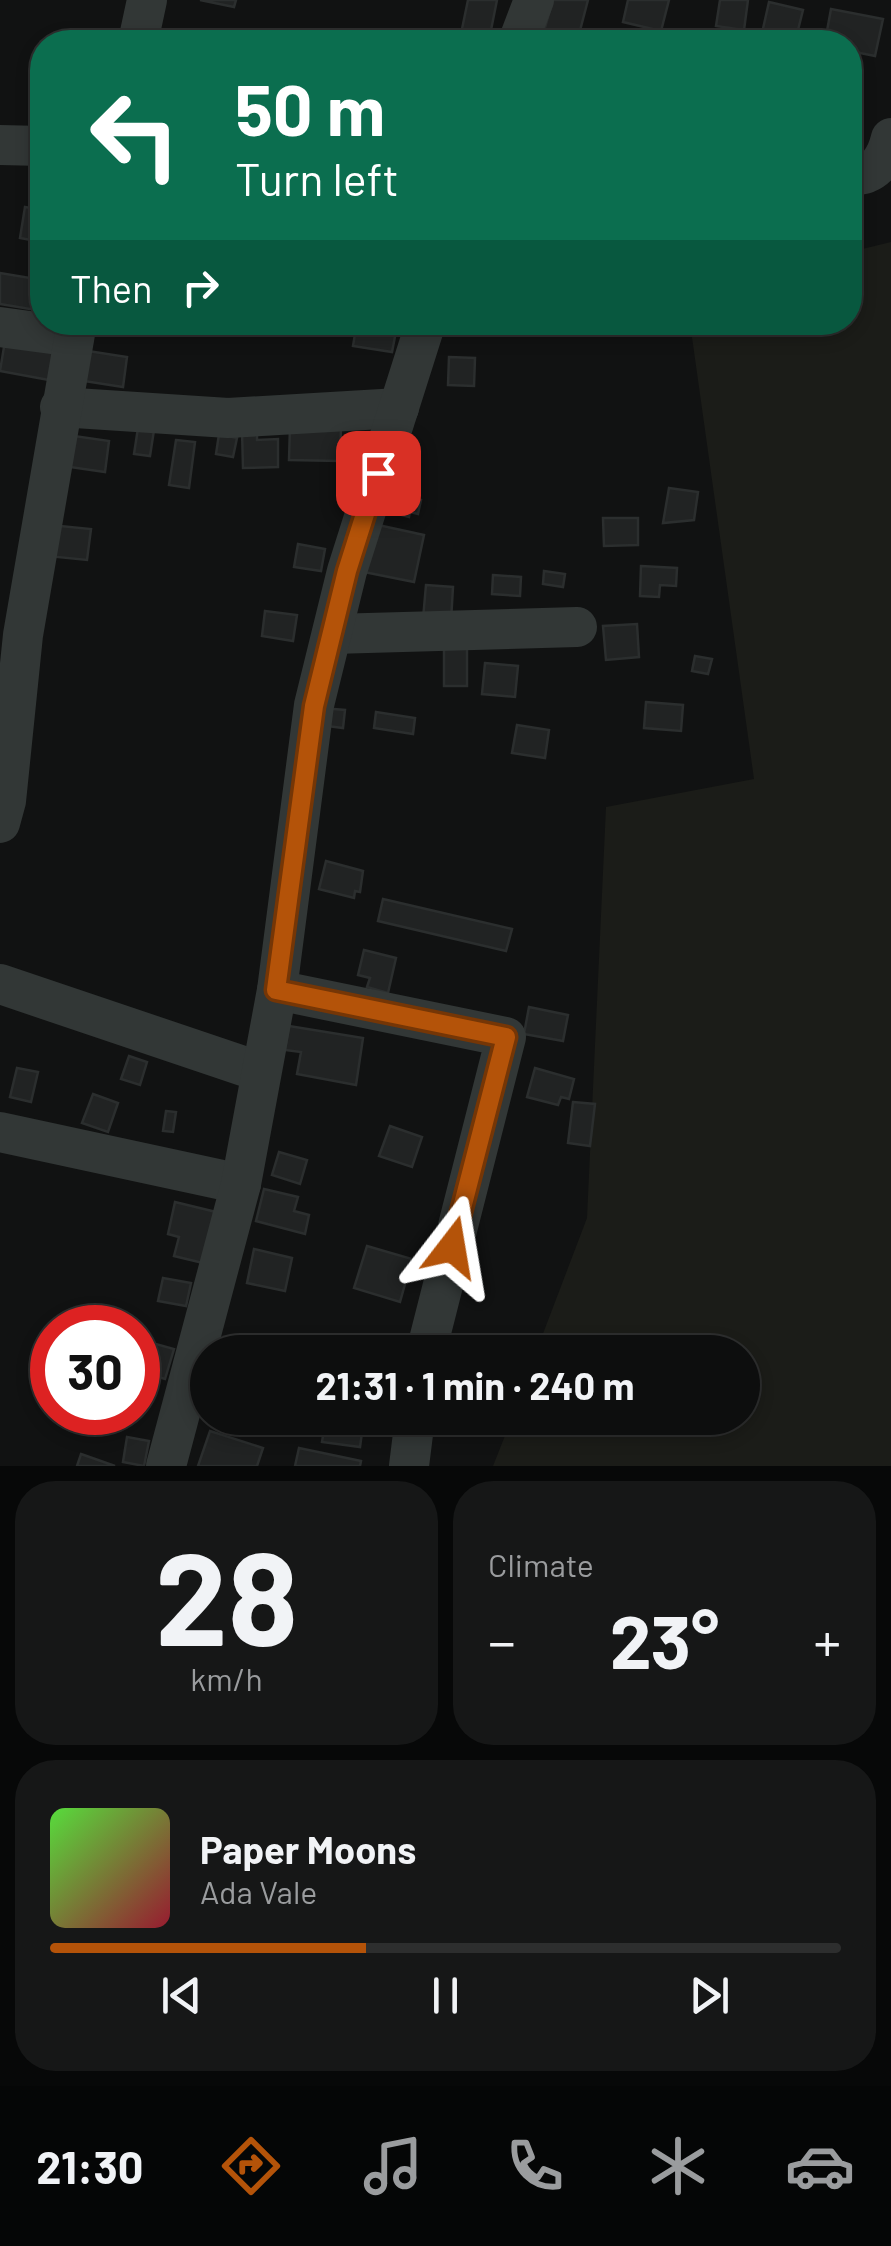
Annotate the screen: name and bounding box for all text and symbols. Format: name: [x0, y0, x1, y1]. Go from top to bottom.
text: 50 m: [235, 66, 385, 150]
icon: left: [70, 70, 200, 200]
text: Turn left: [235, 151, 399, 205]
icon: right: [173, 260, 228, 315]
text: Then: [70, 265, 153, 311]
pin: [336, 431, 421, 516]
icon: arrive: [351, 446, 406, 501]
position arrow: [400, 1195, 504, 1299]
speed limit sign: 30: [30, 1305, 160, 1435]
text: 21:31 · 1 min · 240 m: [316, 1362, 634, 1408]
text: 28: [155, 1516, 298, 1672]
text: Climate: [488, 1545, 594, 1583]
text: 23°: [610, 1594, 719, 1684]
text: −: [488, 1607, 516, 1673]
text: +: [813, 1607, 841, 1673]
text: km/h: [190, 1659, 263, 1697]
text: Paper Moons: [200, 1826, 416, 1872]
text: Ada Vale: [200, 1872, 317, 1910]
icon: previous: [154, 1968, 209, 2023]
icon: pause: [418, 1968, 473, 2023]
icon: next: [682, 1968, 737, 2023]
icon: directions: [216, 2131, 286, 2201]
icon: music: [358, 2131, 428, 2201]
icon: phone: [500, 2131, 570, 2201]
icon: climate: [643, 2131, 713, 2201]
icon: car: [785, 2131, 855, 2201]
text: 21:30: [36, 2139, 143, 2193]

